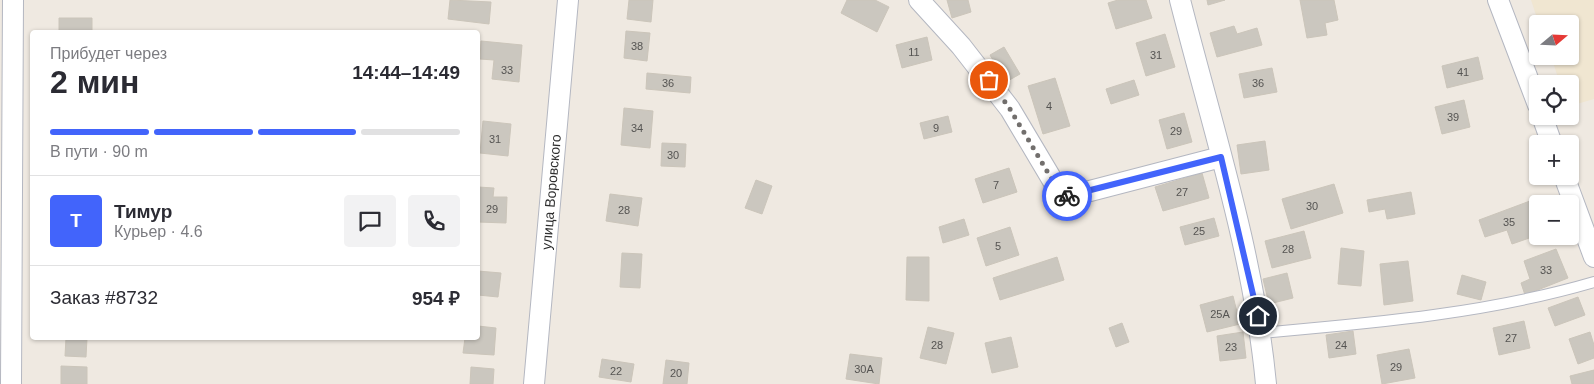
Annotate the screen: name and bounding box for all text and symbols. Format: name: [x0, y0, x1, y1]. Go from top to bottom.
north arrow: [1529, 15, 1579, 65]
map controls: [1529, 15, 1579, 245]
house number: 38: [631, 40, 643, 52]
text: Прибудет через: [50, 45, 167, 62]
house number: 11: [908, 46, 920, 58]
house number: 31: [1150, 49, 1162, 61]
pin: [968, 59, 1010, 101]
text: 14:44–14:49: [352, 62, 460, 83]
text: 2 мин: [50, 64, 139, 100]
house number: 33: [501, 64, 513, 76]
icon: bag: [975, 66, 1003, 94]
house number: 41: [1457, 66, 1469, 78]
button: locate: [1529, 75, 1579, 125]
house number: 36: [662, 77, 674, 89]
house number: 36: [1252, 77, 1264, 89]
house number: 4: [1046, 100, 1052, 112]
house number: 39: [1447, 111, 1459, 123]
house number: 34: [631, 122, 643, 134]
house number: 9: [933, 122, 939, 134]
house number: 29: [1170, 125, 1182, 137]
house number: 31: [489, 133, 501, 145]
street label: улица Воровского: [538, 133, 564, 250]
button: +: [1529, 135, 1579, 185]
text: В пути · 90 m: [50, 143, 148, 160]
house number: 30: [667, 149, 679, 161]
courier: [1042, 171, 1092, 221]
house number: 7: [993, 179, 999, 191]
icon: bike: [1053, 182, 1081, 210]
house number: 27: [1176, 186, 1188, 198]
button: chat: [344, 195, 396, 247]
button: phone: [408, 195, 460, 247]
button: −: [1529, 195, 1579, 245]
house number: 30: [1306, 200, 1318, 212]
text: Тимур: [114, 201, 172, 222]
house number: 29: [486, 203, 498, 215]
house number: 28: [618, 204, 630, 216]
text: Т: [70, 210, 82, 231]
house number: 35: [1503, 216, 1515, 228]
text: Курьер · 4.6: [114, 223, 203, 240]
house number: 25: [1193, 225, 1205, 237]
house number: 5: [995, 240, 1001, 252]
house number: 28: [1282, 243, 1294, 255]
house number: 33: [1540, 264, 1552, 276]
text: Заказ #8732: [50, 287, 158, 308]
text: 954 ₽: [412, 288, 460, 309]
pin: [1237, 295, 1279, 337]
icon: home: [1244, 302, 1272, 330]
house number: 25А: [1210, 308, 1230, 320]
house number: 27: [1505, 332, 1517, 344]
house number: 28: [931, 339, 943, 351]
house number: 24: [1335, 339, 1347, 351]
house number: 23: [1225, 341, 1237, 353]
house number: 29: [1390, 361, 1402, 373]
house number: 30А: [854, 363, 874, 375]
house number: 22: [610, 365, 622, 377]
house number: 20: [670, 367, 682, 379]

